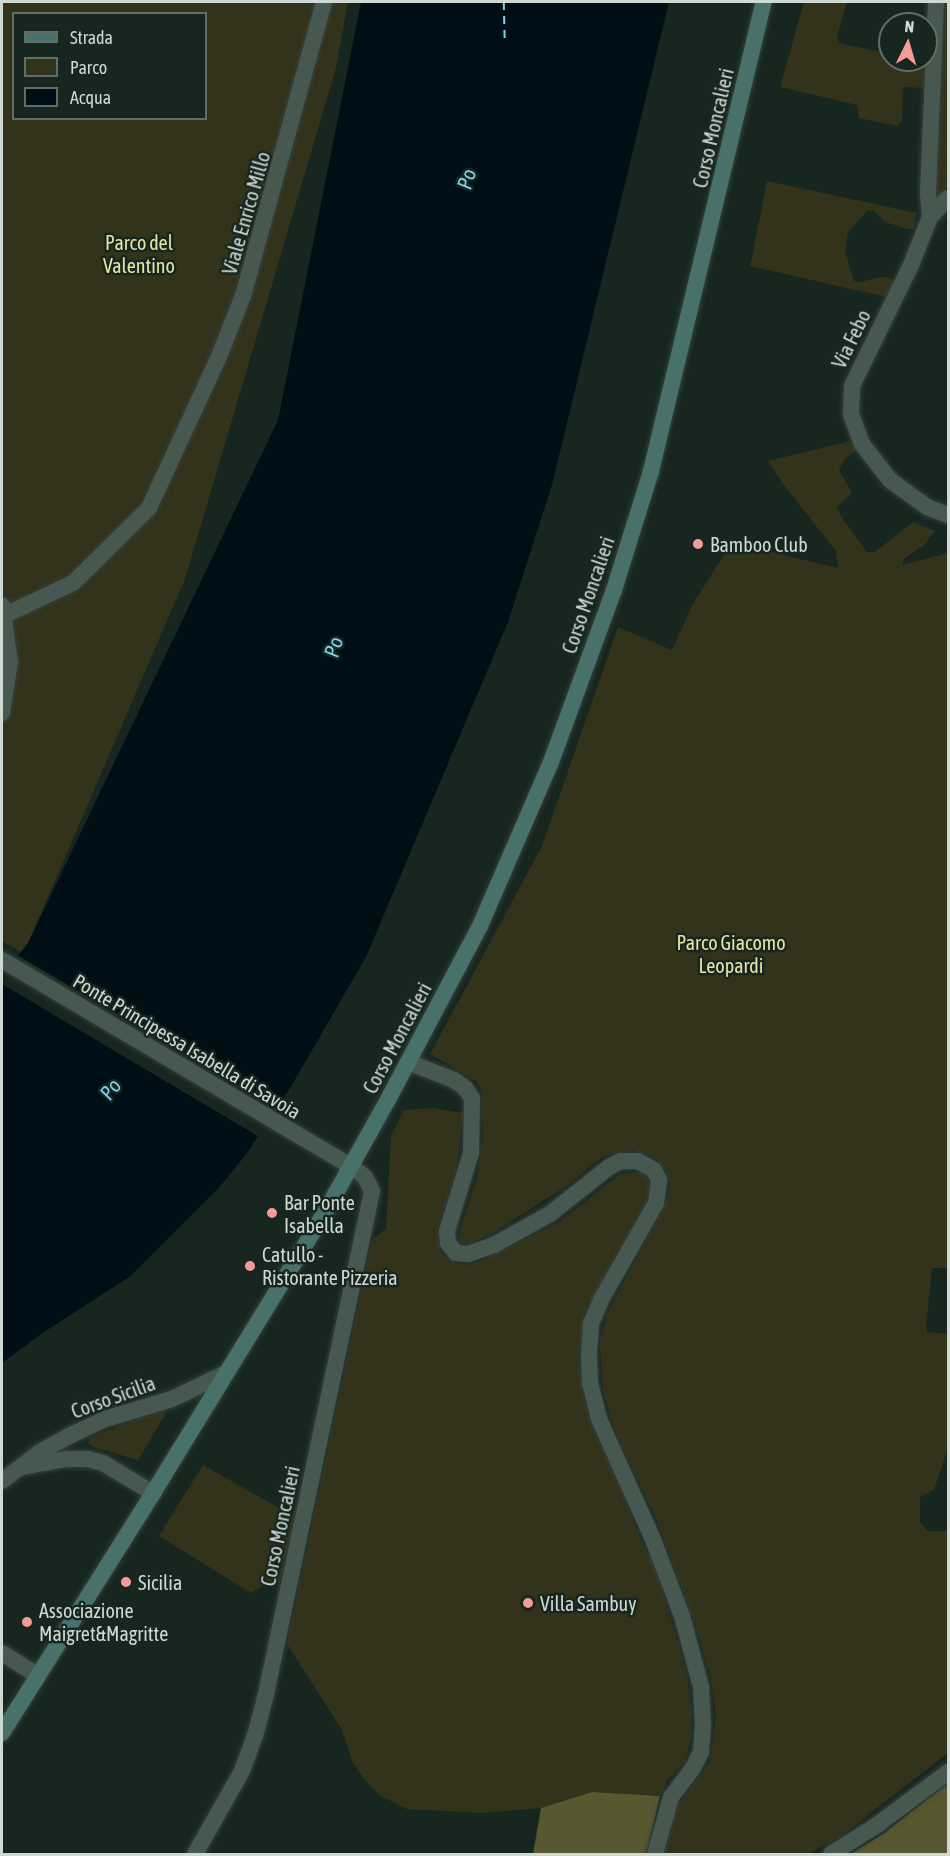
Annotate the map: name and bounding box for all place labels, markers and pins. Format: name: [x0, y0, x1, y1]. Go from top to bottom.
place label: Bamboo Club: [710, 532, 808, 556]
marker: Bamboo Club: [691, 537, 705, 551]
place label: Bar Ponte Isabella: [284, 1190, 355, 1237]
marker: Bar Ponte Isabella: [265, 1206, 279, 1220]
place label: Catullo - Ristorante Pizzeria: [262, 1242, 398, 1289]
marker: Catullo - Ristorante Pizzeria: [243, 1259, 257, 1273]
place label: Sicilia: [138, 1570, 182, 1594]
marker: Sicilia: [119, 1575, 133, 1589]
place label: Villa Sambuy: [540, 1591, 637, 1615]
marker: Villa Sambuy: [521, 1596, 535, 1610]
place label: Associazione Maigret&Magritte: [39, 1598, 168, 1645]
marker: Associazione Maigret&Magritte: [20, 1615, 34, 1629]

